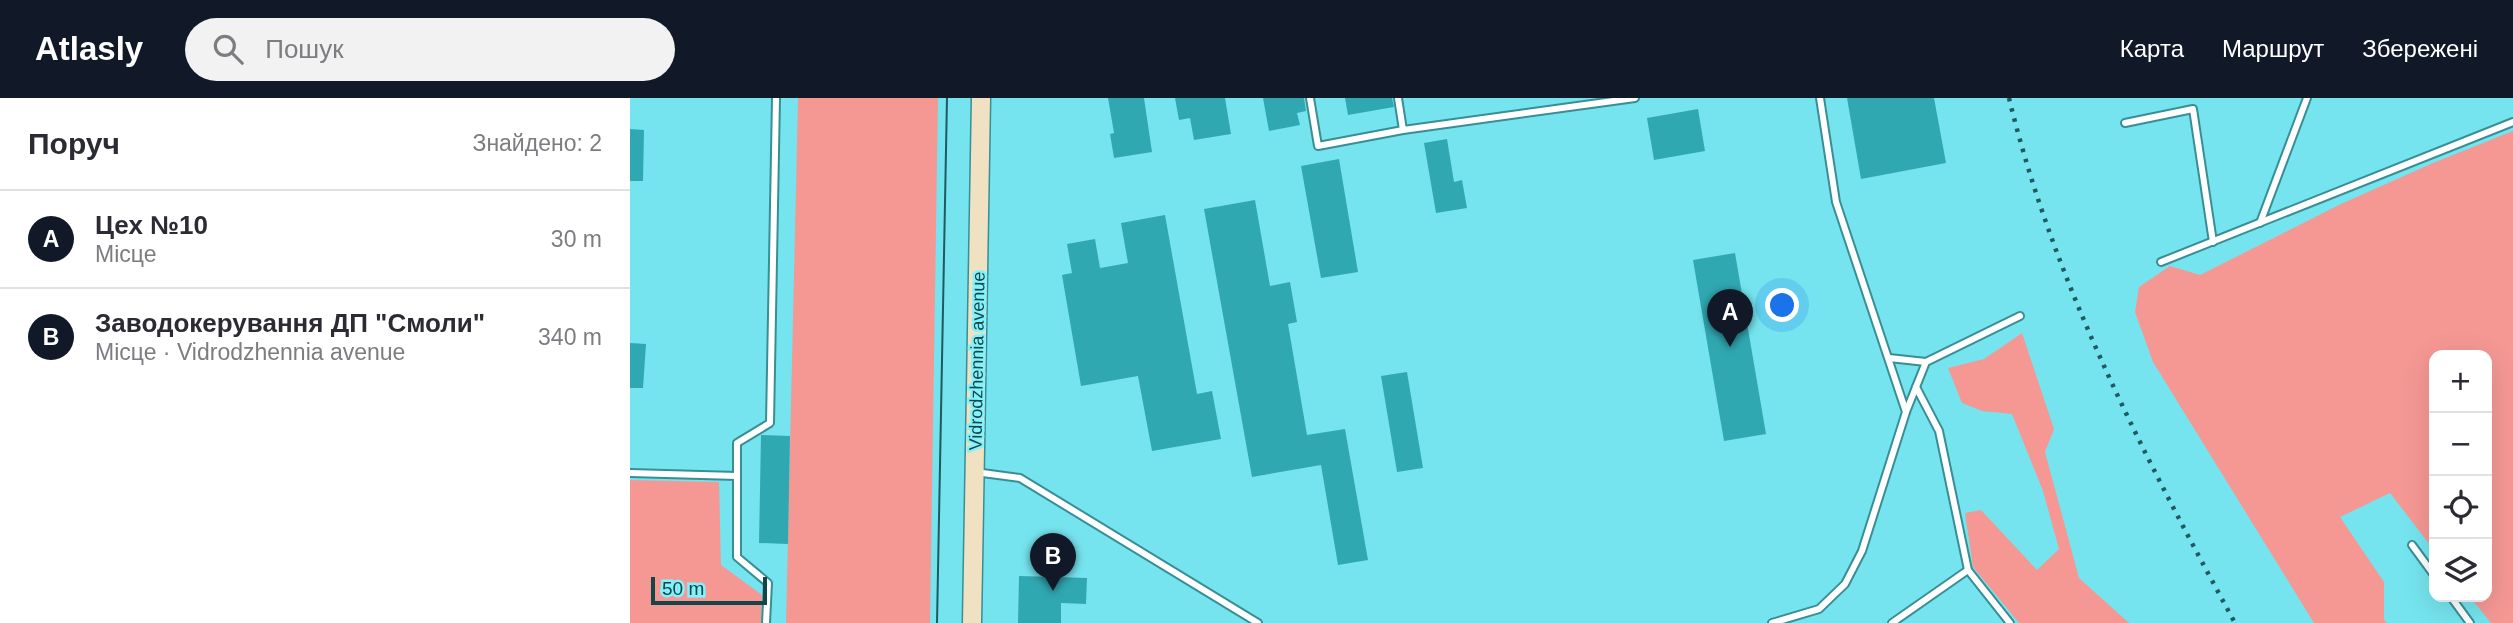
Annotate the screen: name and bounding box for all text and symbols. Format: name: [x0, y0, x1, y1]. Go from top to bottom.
search box: [185, 18, 675, 81]
text: Atlasly: [35, 30, 143, 67]
icon: search: [209, 30, 247, 68]
text: Пошук: [265, 34, 344, 64]
text: Карта: [2120, 35, 2184, 62]
text: Маршрут: [2222, 35, 2324, 62]
text: Збережені: [2362, 35, 2478, 62]
text: Поруч: [28, 127, 120, 160]
text: Знайдено: 2: [472, 130, 602, 156]
text: Цех №10: [95, 210, 208, 240]
text: A: [43, 226, 59, 252]
text: 30 m: [551, 226, 602, 252]
text: Місце: [95, 241, 156, 267]
street label: Vidrodzhennia avenue: [965, 271, 989, 451]
your location: [1765, 288, 1799, 322]
pin: A: [1707, 289, 1753, 347]
text: Заводокерування ДП "Смоли": [95, 308, 485, 338]
text: B: [43, 324, 59, 350]
text: 340 m: [538, 324, 602, 350]
text: Місце · Vidrodzhennia avenue: [95, 339, 405, 365]
map controls: [2429, 350, 2492, 602]
button: +: [2429, 350, 2492, 413]
button: −: [2429, 413, 2492, 476]
button: locate: [2429, 476, 2492, 539]
pin: B: [1030, 533, 1076, 591]
button: layers: [2429, 539, 2492, 602]
scale bar: [651, 574, 766, 606]
text: 50 m: [662, 578, 704, 599]

